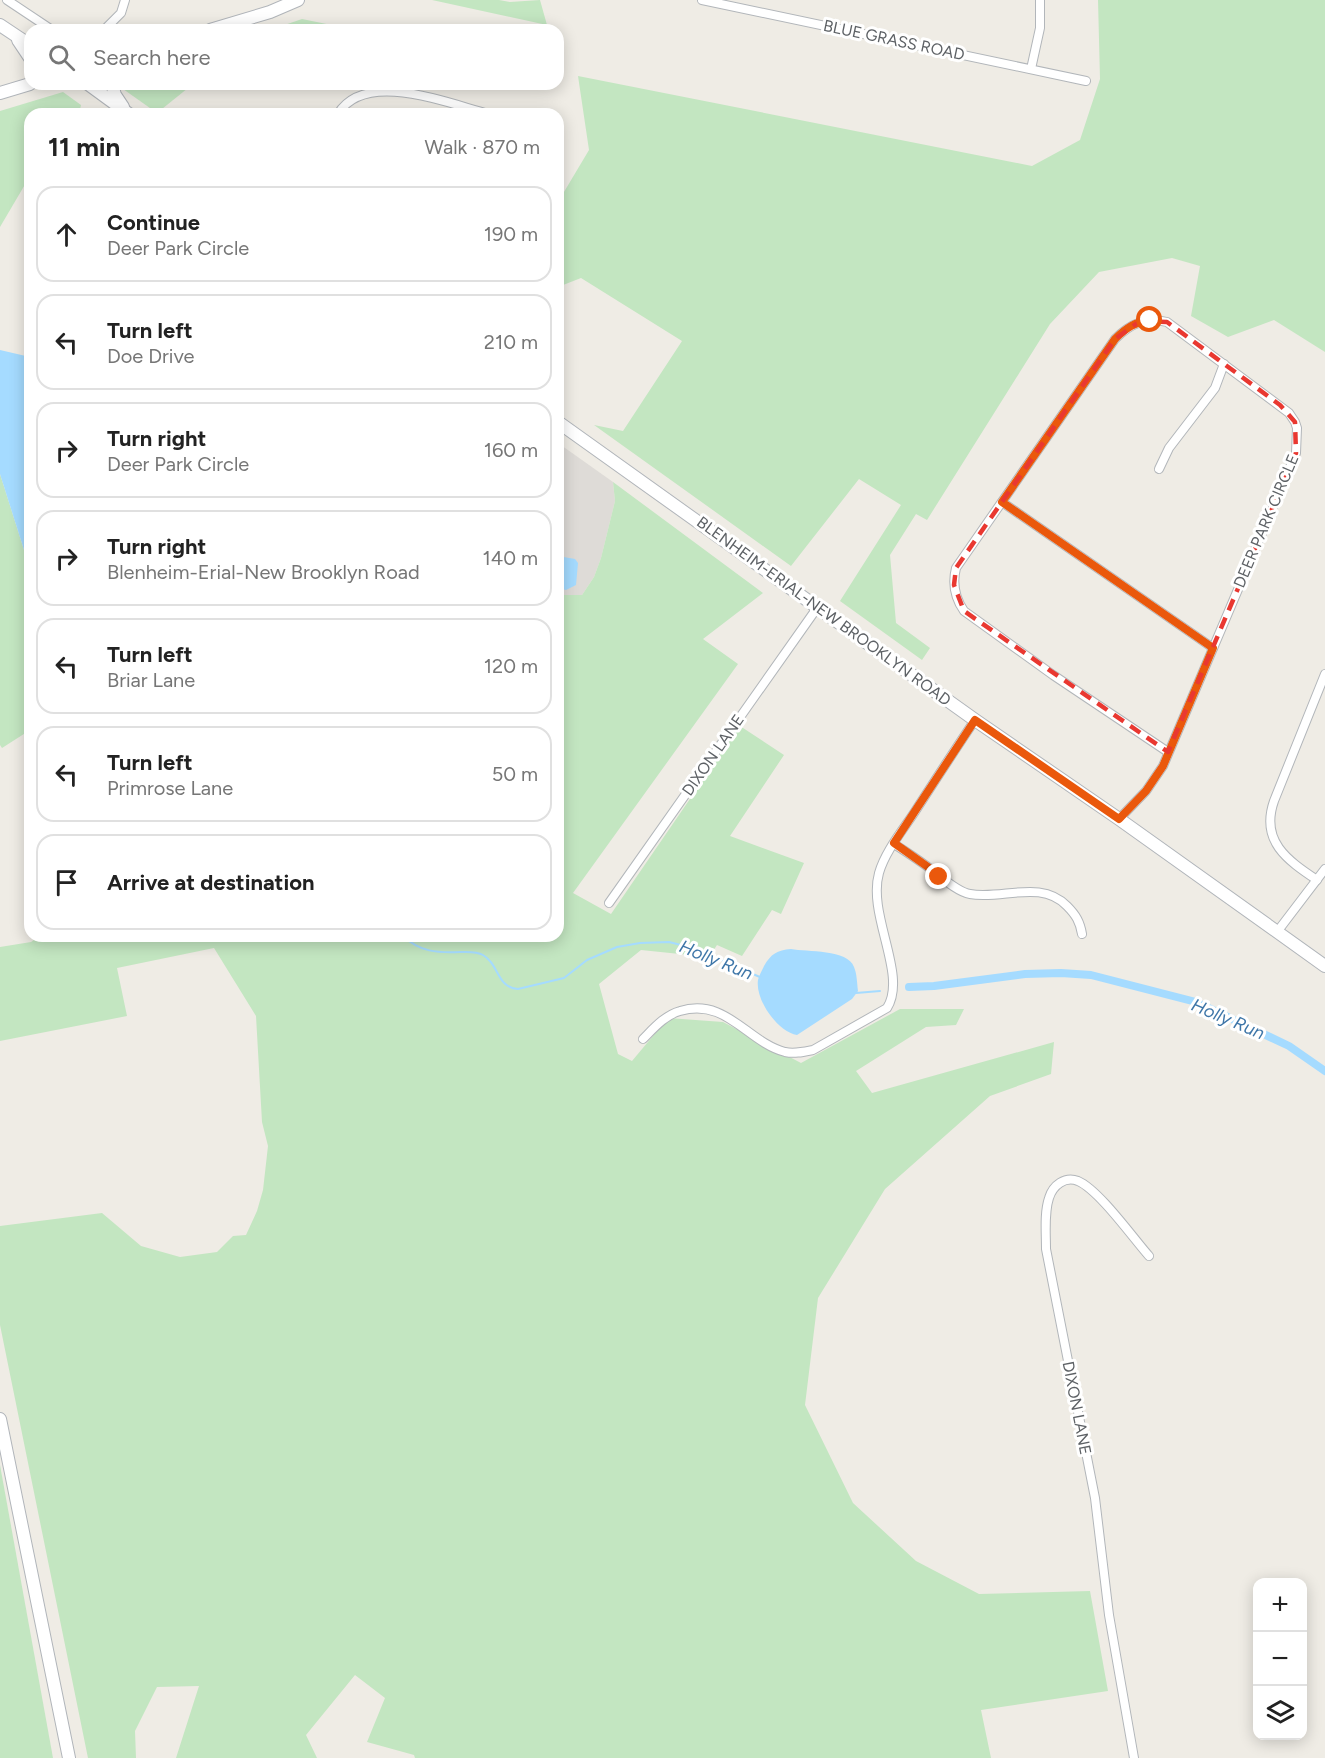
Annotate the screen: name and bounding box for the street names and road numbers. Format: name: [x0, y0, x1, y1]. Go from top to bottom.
street label: BLUE GRASS ROAD: [822, 16, 966, 64]
street label: DEER PARK CIRCLE: [1229, 451, 1303, 591]
street label: BLENHEIM-ERIAL-NEW BROOKLYN ROAD: [693, 512, 955, 710]
street label: DIXON LANE: [678, 711, 748, 799]
street label: DIXON LANE: [1059, 1360, 1095, 1456]

